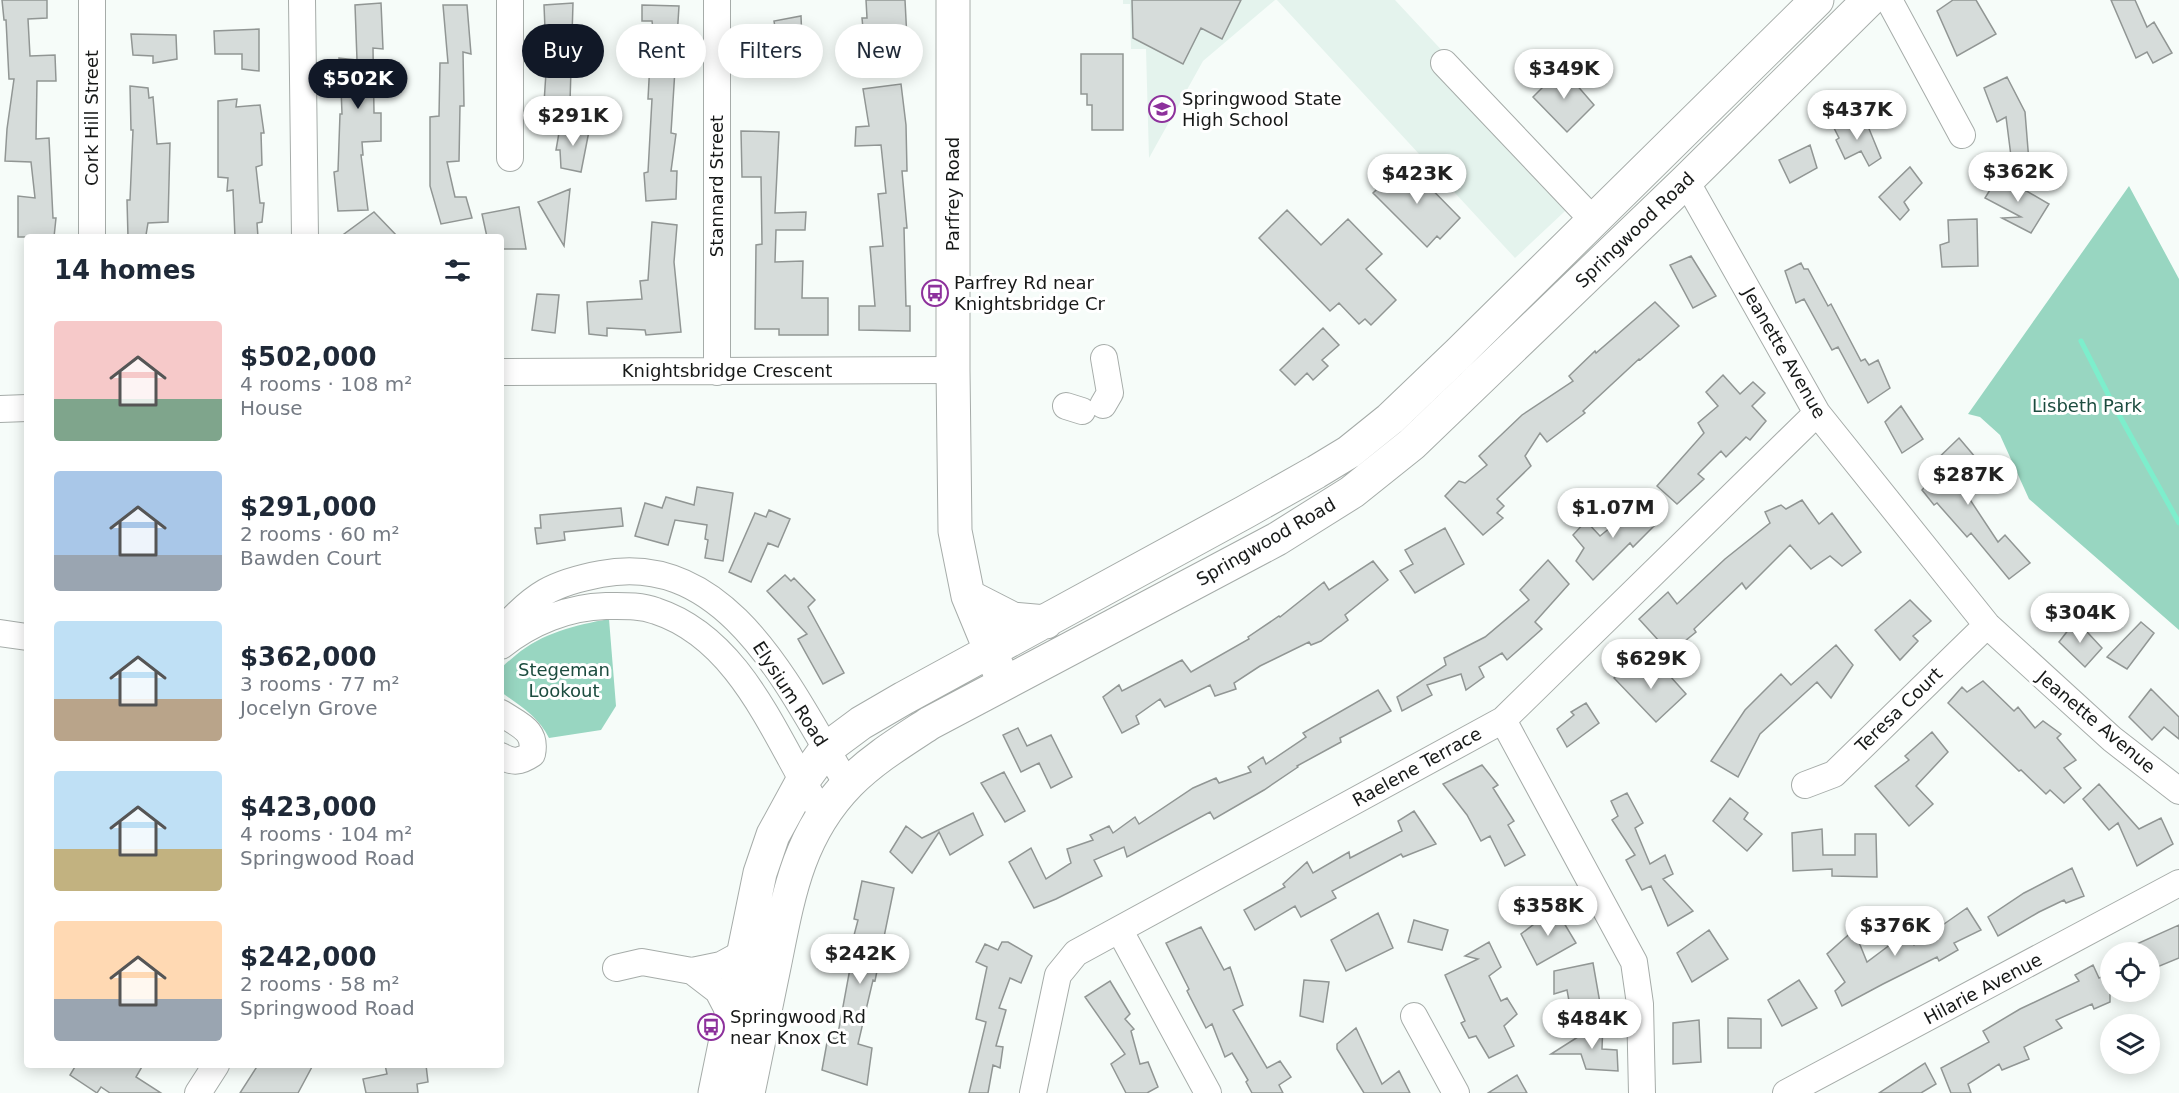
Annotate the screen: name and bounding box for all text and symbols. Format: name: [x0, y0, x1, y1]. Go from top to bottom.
chip: Buy: [522, 24, 604, 78]
chip: Rent: [616, 24, 706, 78]
chip: Filters: [718, 24, 823, 78]
chip: New: [835, 24, 923, 78]
pin: $349K: [1522, 49, 1606, 100]
street label: Cork Hill Street: [81, 50, 102, 186]
text: $349K: [1528, 56, 1600, 80]
pin: $502K: [316, 59, 400, 110]
text: $502K: [322, 66, 394, 90]
place label: Springwood State High School: [1182, 88, 1342, 130]
pin: $437K: [1815, 90, 1899, 141]
school or university icon: Springwood State High School: [1147, 94, 1177, 124]
pin: $291K: [531, 96, 615, 147]
text: $437K: [1821, 97, 1893, 121]
text: $291K: [537, 103, 609, 127]
street label: Stannard Street: [706, 115, 727, 257]
street label: Parfrey Road: [942, 137, 963, 251]
pin: $362K: [1976, 152, 2060, 203]
pin: $423K: [1375, 154, 1459, 205]
text: $362K: [1982, 159, 2054, 183]
text: $423K: [1381, 161, 1453, 185]
street label: Springwood Road: [1571, 168, 1698, 292]
icon: filters: [441, 254, 474, 287]
text: 14 homes: [54, 255, 196, 285]
place label: Parfrey Rd near Knightsbridge Cr: [954, 272, 1106, 314]
bus stop icon: Parfrey Rd near Knightsbridge Cr: [920, 278, 950, 308]
street label: Jeanette Avenue: [1738, 283, 1830, 422]
text: $502,000: [240, 342, 377, 372]
icon: home: [102, 345, 174, 417]
street label: Knightsbridge Crescent: [622, 360, 832, 381]
text: 4 rooms · 108 m²: [240, 372, 412, 396]
park label: Lisbeth Park: [2032, 395, 2143, 416]
text: House: [240, 396, 303, 420]
pin: $287K: [1926, 455, 2010, 506]
text: $287K: [1932, 462, 2004, 486]
pin: $1.07M: [1564, 488, 1662, 539]
text: $291,000: [240, 492, 377, 522]
street label: Springwood Road: [1192, 493, 1339, 590]
icon: home: [102, 495, 174, 567]
text: $1.07M: [1571, 495, 1655, 519]
text: 2 rooms · 60 m²: [240, 522, 400, 546]
text: Bawden Court: [240, 546, 381, 570]
pin: $304K: [2038, 593, 2122, 644]
text: $304K: [2044, 600, 2116, 624]
street label: Elysium Road: [749, 637, 832, 750]
pin: $629K: [1609, 639, 1693, 690]
text: $362,000: [240, 642, 377, 672]
icon: home: [102, 645, 174, 717]
text: $629K: [1615, 646, 1687, 670]
park label: Stegeman Lookout: [518, 659, 610, 701]
street label: Teresa Court: [1850, 663, 1946, 757]
street label: Jeanette Avenue: [2032, 665, 2160, 777]
text: 3 rooms · 77 m²: [240, 672, 400, 696]
text: Jocelyn Grove: [240, 696, 378, 720]
street label: Raelene Terrace: [1349, 722, 1485, 811]
text: $423,000: [240, 792, 377, 822]
icon: home: [102, 795, 174, 867]
text: 4 rooms · 104 m²: [240, 822, 412, 846]
text: Springwood Road: [240, 846, 415, 870]
pin: $358K: [1506, 886, 1590, 937]
text: $358K: [1512, 893, 1584, 917]
pin: $376K: [1853, 906, 1937, 957]
text: $376K: [1859, 913, 1931, 937]
pin: $242K: [818, 934, 902, 985]
text: $242K: [824, 941, 896, 965]
text: $242,000: [240, 942, 377, 972]
map controls: [2100, 942, 2160, 1074]
button: locate: [2100, 942, 2160, 1002]
icon: home: [102, 945, 174, 1017]
street label: Hilarie Avenue: [1920, 949, 2045, 1028]
text: 2 rooms · 58 m²: [240, 972, 400, 996]
text: Springwood Road: [240, 996, 415, 1020]
pin: $484K: [1550, 999, 1634, 1050]
place label: Springwood Rd near Knox Ct: [730, 1006, 866, 1048]
text: $484K: [1556, 1006, 1628, 1030]
bus stop icon: Springwood Rd near Knox Ct: [696, 1012, 726, 1042]
button: layers: [2100, 1014, 2160, 1074]

